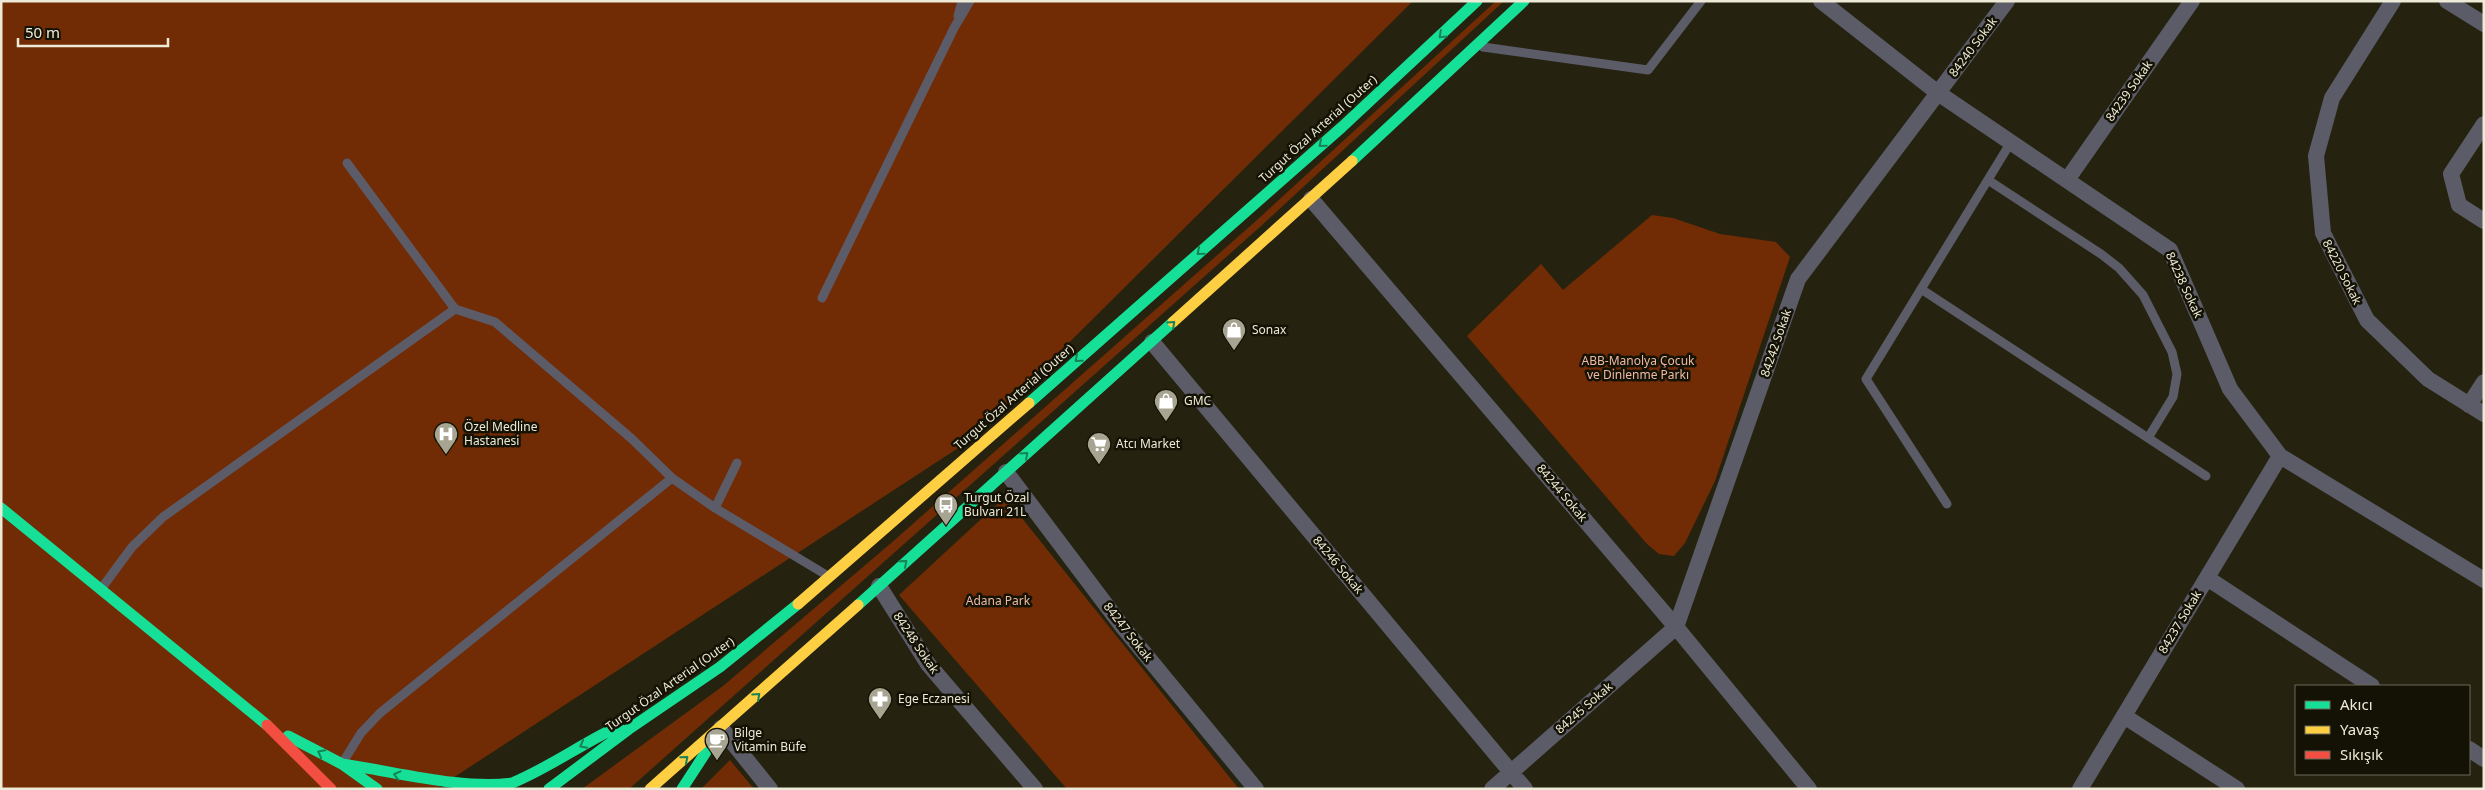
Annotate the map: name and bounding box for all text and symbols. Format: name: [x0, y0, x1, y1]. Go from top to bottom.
street label: 84240 Sokak: [1944, 13, 2001, 80]
scale bar: [18, 15, 168, 47]
text: 50 m: [25, 22, 60, 42]
one-way arrow: [1438, 29, 1447, 38]
street label: 84239 Sokak: [2101, 56, 2156, 125]
street label: Turgut Özal Arterial (Outer): [1255, 71, 1381, 186]
one-way arrow: [1318, 139, 1327, 148]
street label: 84220 Sokak: [2319, 236, 2366, 308]
one-way arrow: [1197, 246, 1206, 255]
street label: 84238 Sokak: [2162, 249, 2207, 321]
street label: 84242 Sokak: [1756, 306, 1795, 379]
shop icon: Sonax: [1221, 317, 1247, 351]
one-way arrow: [1167, 320, 1176, 329]
place label: Sonax: [1252, 321, 1287, 338]
street label: Turgut Özal Arterial (Outer): [950, 340, 1077, 453]
park label: ABB-Manolya Çocuk ve Dinlenme Parkı: [1582, 352, 1695, 383]
one-way arrow: [1075, 353, 1084, 362]
shop icon: GMC: [1153, 388, 1179, 422]
place label: GMC: [1184, 392, 1212, 409]
place label: Özel Medline Hastanesi: [464, 418, 538, 449]
hospital icon: Özel Medline Hastanesi: [433, 421, 459, 455]
supermarket icon: Atcı Market: [1086, 431, 1112, 465]
place label: Atcı Market: [1116, 435, 1181, 452]
one-way arrow: [1019, 452, 1028, 461]
street label: 84244 Sokak: [1533, 460, 1592, 526]
place label: Turgut Özal Bulvarı 21L: [964, 489, 1029, 520]
bus stop icon: Turgut Özal Bulvarı 21L: [933, 492, 959, 526]
street label: 84246 Sokak: [1309, 532, 1368, 598]
one-way arrow: [898, 560, 907, 569]
street label: 84237 Sokak: [2154, 587, 2205, 656]
park label: Adana Park: [966, 592, 1031, 609]
street label: 84247 Sokak: [1100, 599, 1157, 665]
street label: 84248 Sokak: [890, 609, 944, 677]
street label: Turgut Özal Arterial (Outer): [602, 632, 738, 735]
street label: 84245 Sokak: [1551, 678, 1616, 737]
legend: [2295, 685, 2470, 775]
pharmacy icon: Ege Eczanesi: [867, 686, 893, 720]
place label: Ege Eczanesi: [898, 690, 970, 707]
one-way arrow: [752, 692, 761, 701]
text: Akıcı: [2340, 694, 2373, 714]
text: Yavaş: [2340, 719, 2379, 739]
place label: Bilge Vitamin Büfe: [734, 724, 807, 755]
cafe icon: Bilge Vitamin Büfe: [704, 727, 730, 761]
one-way arrow: [580, 739, 589, 749]
text: Sıkışık: [2340, 744, 2383, 764]
one-way arrow: [317, 749, 326, 759]
one-way arrow: [680, 755, 689, 764]
one-way arrow: [394, 770, 402, 780]

